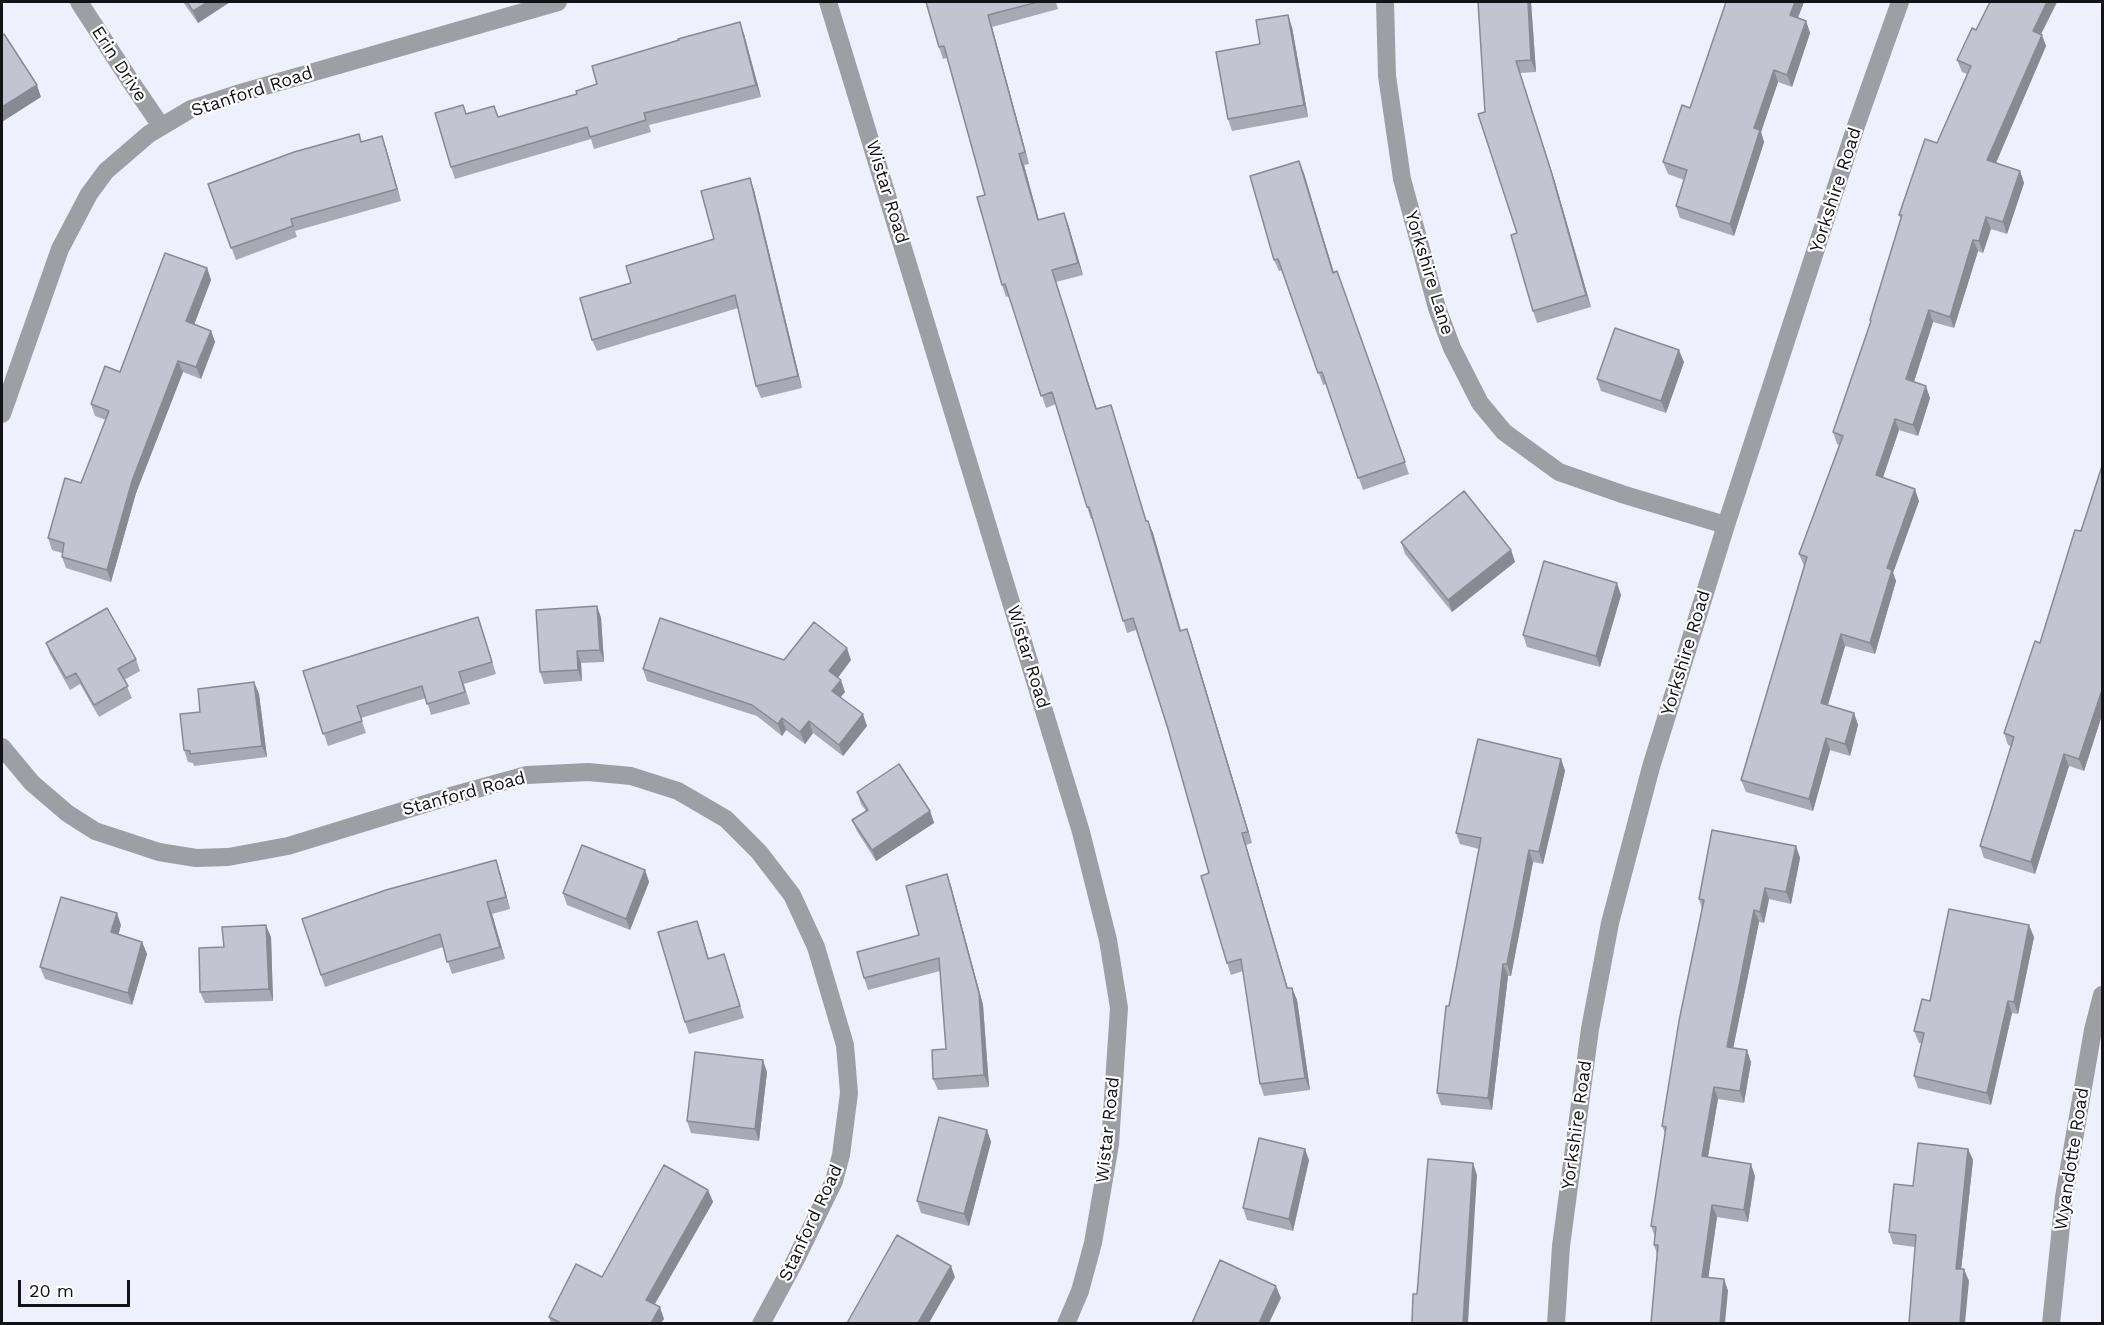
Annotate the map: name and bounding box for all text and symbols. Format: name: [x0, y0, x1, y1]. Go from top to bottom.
street label: Erin Drive: [87, 22, 151, 106]
street label: Stanford Road: [189, 62, 315, 122]
street label: Yorkshire Road: [1806, 125, 1866, 255]
street label: Wistar Road: [861, 138, 913, 246]
street label: Yorkshire Lane: [1400, 208, 1458, 338]
street label: Yorkshire Road: [1657, 588, 1715, 718]
street label: Wistar Road: [1002, 603, 1054, 711]
street label: Stanford Road: [400, 767, 528, 821]
street label: Yorkshire Road: [1557, 1059, 1597, 1191]
street label: Wistar Road: [1092, 1076, 1124, 1184]
street label: Wyandotte Road: [2050, 1086, 2094, 1232]
street label: Stanford Road: [775, 1161, 847, 1285]
scale bar: [21, 1268, 134, 1306]
text: 20 m: [29, 1280, 74, 1301]

